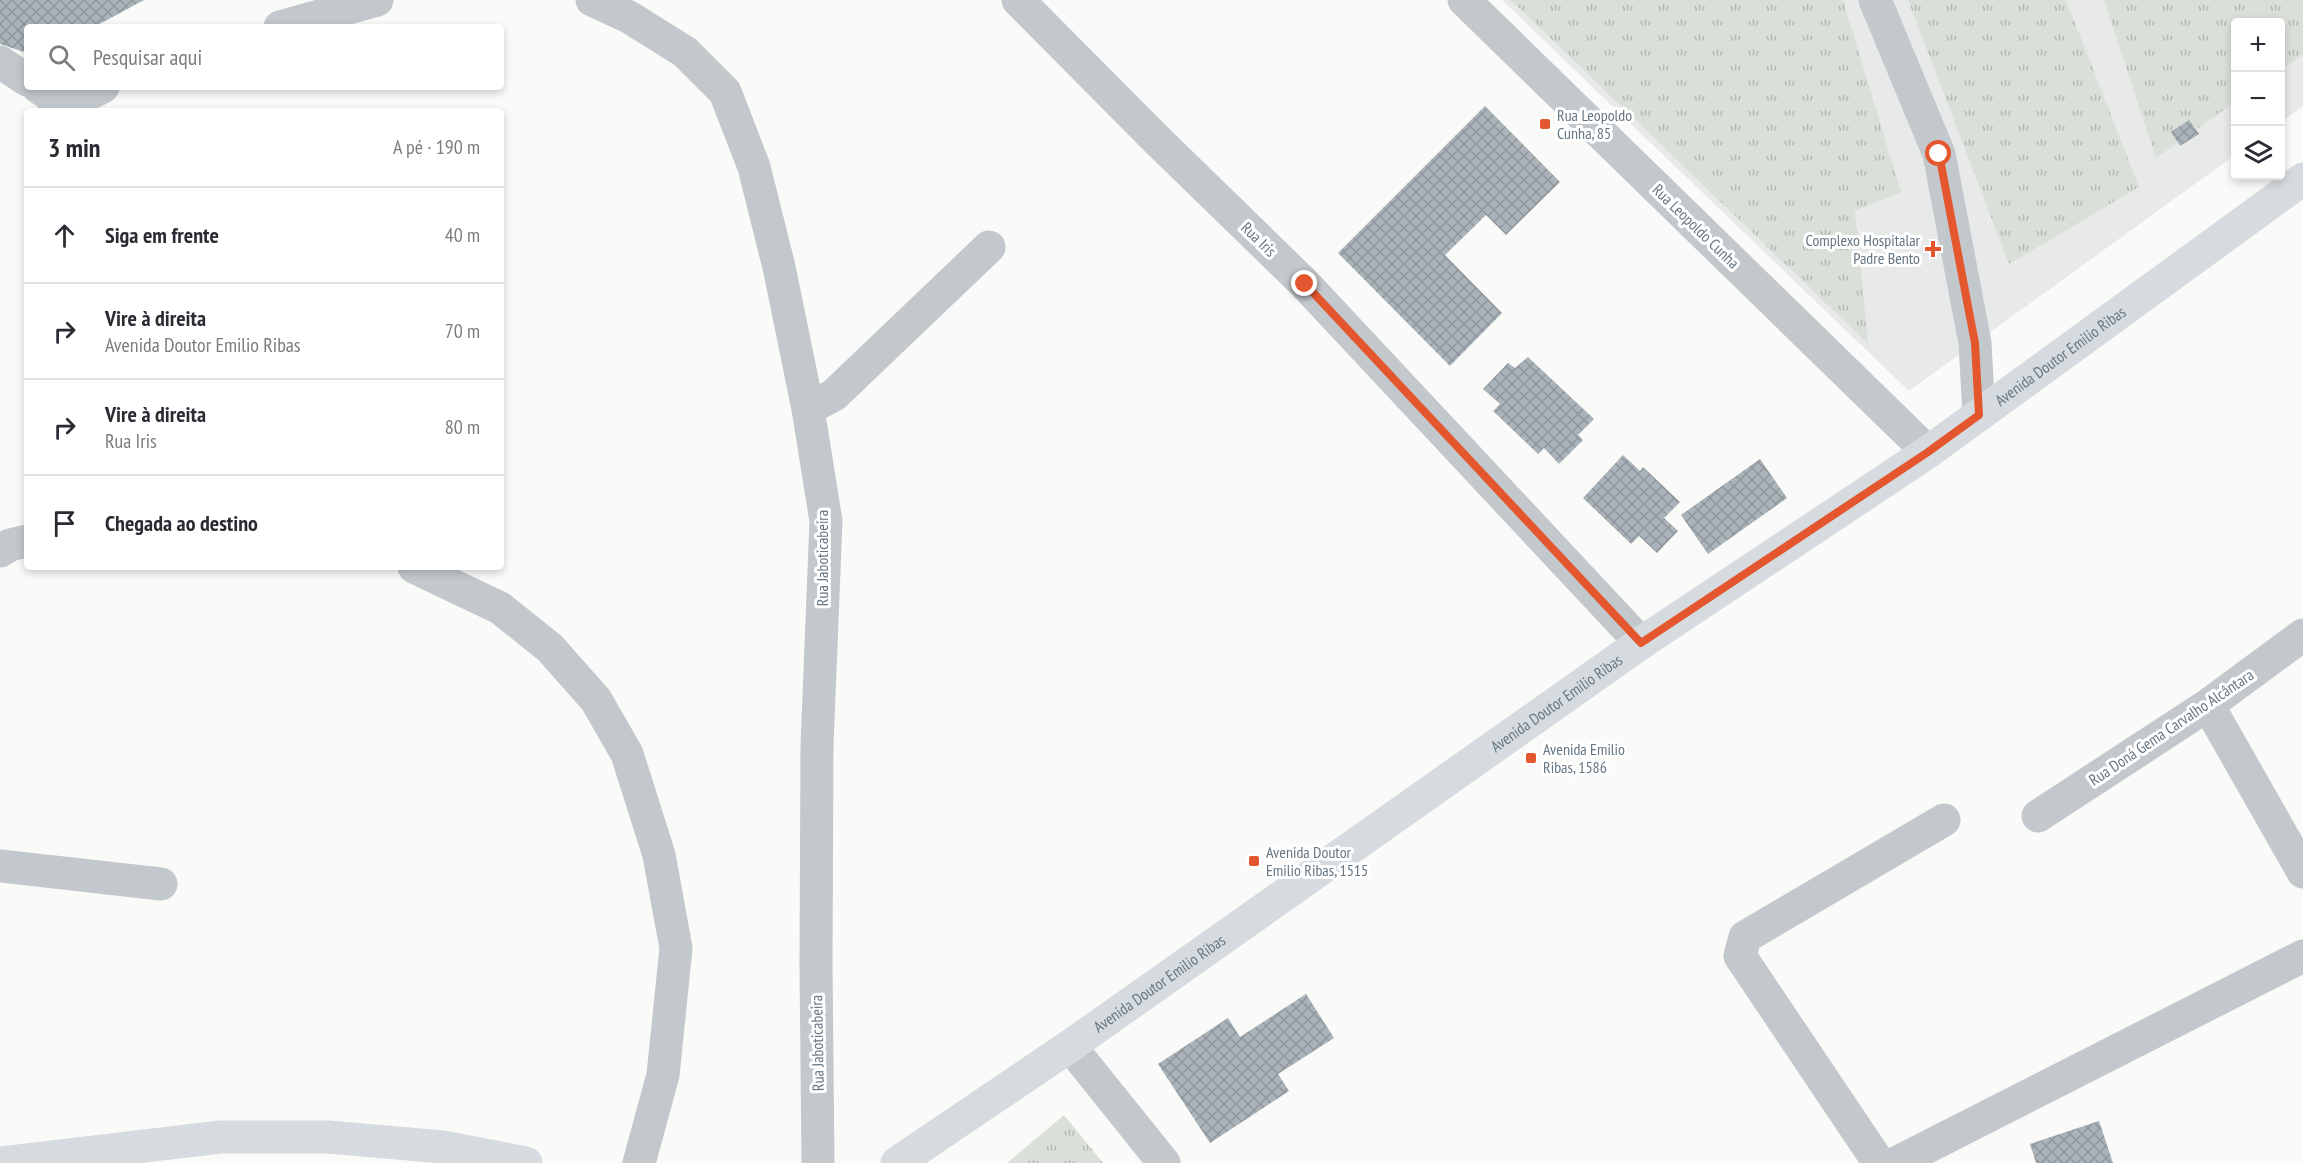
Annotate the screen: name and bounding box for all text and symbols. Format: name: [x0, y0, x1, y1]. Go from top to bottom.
map controls: [2231, 18, 2285, 180]
button: +: [2231, 18, 2285, 72]
search box: [24, 24, 504, 90]
icon: search: [45, 41, 78, 74]
text: Pesquisar aqui: [93, 43, 202, 71]
button: −: [2231, 72, 2285, 126]
place label: Rua Leopoldo Cunha, 85: [1557, 105, 1632, 143]
marker: Rua Leopoldo Cunha, 85: [1538, 117, 1552, 131]
button: layers: [2231, 126, 2285, 180]
text: 3 min: [48, 131, 101, 164]
text: A pé · 190 m: [393, 134, 480, 160]
route start: [1925, 140, 1951, 166]
street label: Rua Leopoldo Cunha: [1648, 180, 1744, 272]
street label: Rua Iris: [1237, 217, 1281, 261]
icon: ahead: [48, 219, 81, 252]
text: Siga em frente: [105, 221, 219, 249]
text: 40 m: [445, 222, 480, 248]
place label: Complexo Hospitalar Padre Bento: [1806, 230, 1921, 268]
marker: Complexo Hospitalar Padre Bento: [1924, 240, 1942, 258]
route end: [1291, 270, 1317, 296]
street label: Avenida Doutor Emilio Ribas: [1991, 302, 2129, 410]
text: Vire à direita: [105, 304, 206, 332]
icon: right: [48, 315, 81, 348]
text: 70 m: [445, 318, 480, 344]
text: Avenida Doutor Emilio Ribas: [105, 332, 301, 358]
text: Vire à direita: [105, 400, 206, 428]
icon: right: [48, 411, 81, 444]
text: 80 m: [445, 414, 480, 440]
text: Rua Iris: [105, 428, 157, 454]
icon: arrive: [48, 507, 81, 540]
text: Chegada ao destino: [105, 509, 258, 537]
street label: Rua Jaboticabeira: [812, 510, 832, 606]
street label: Avenida Doutor Emilio Ribas: [1486, 649, 1626, 756]
street label: Rua Doná Gema Carvalho Alcântara: [2085, 664, 2257, 790]
place label: Avenida Emilio Ribas, 1586: [1543, 739, 1625, 777]
marker: Avenida Emilio Ribas, 1586: [1524, 751, 1538, 765]
place label: Avenida Doutor Emilio Ribas, 1515: [1266, 842, 1368, 880]
marker: Avenida Doutor Emilio Ribas, 1515: [1247, 854, 1261, 868]
street label: Avenida Doutor Emilio Ribas: [1089, 930, 1229, 1036]
street label: Rua Jaboticabeira: [806, 995, 828, 1091]

